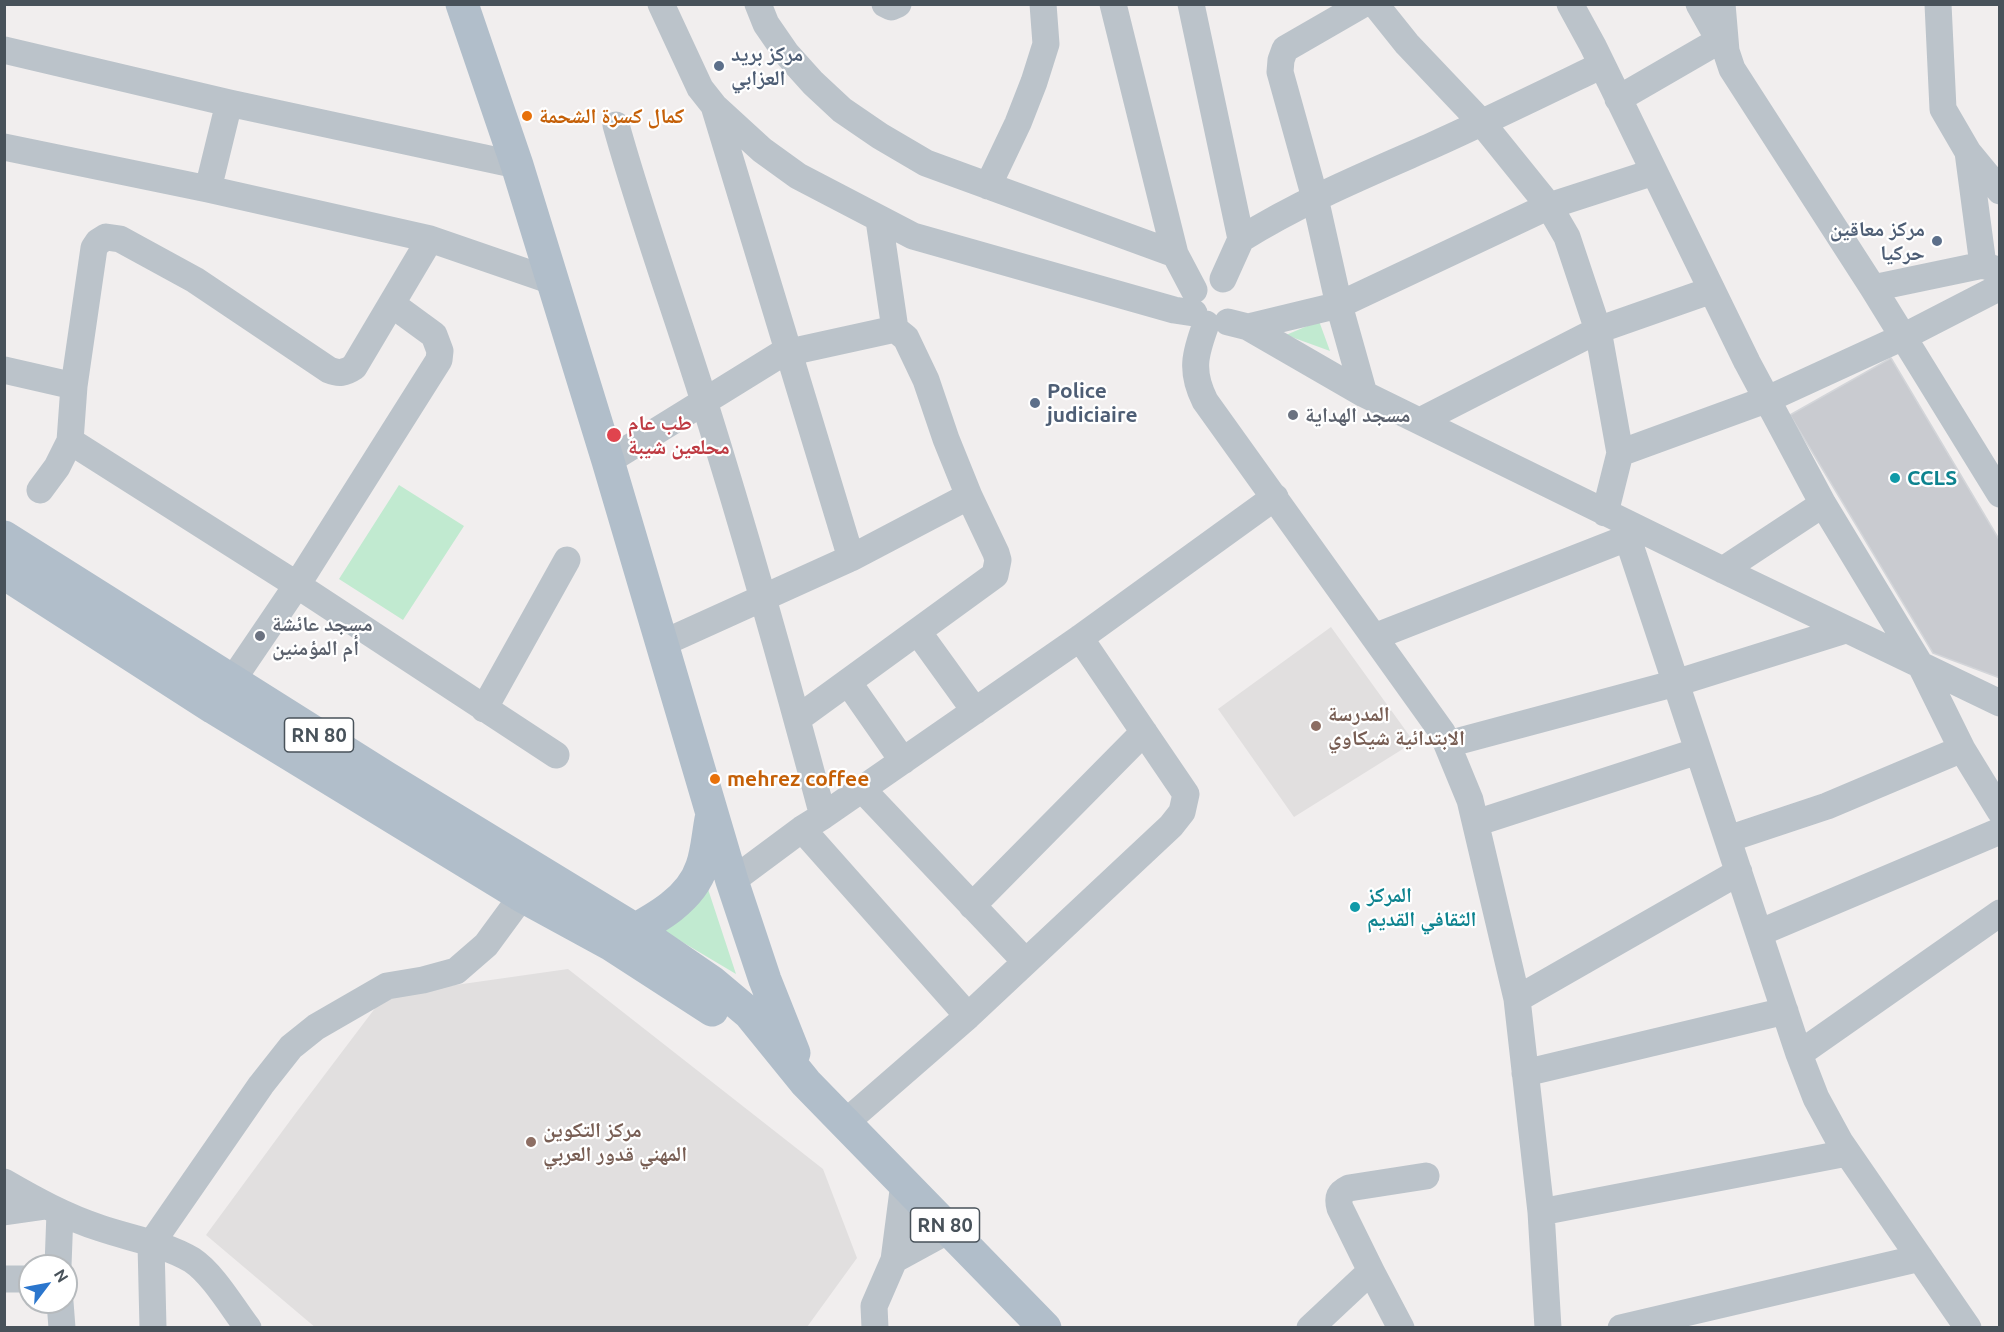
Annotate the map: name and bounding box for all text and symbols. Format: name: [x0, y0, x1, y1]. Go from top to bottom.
place label: مركز بريد العزابي: [731, 41, 803, 91]
marker: مركز بريد العزابي: [712, 59, 726, 73]
place label: كمال كسرة الشحمة: [539, 103, 684, 129]
marker: كمال كسرة الشحمة: [520, 109, 534, 123]
place label: مركز معاقين حركيا: [1830, 216, 1925, 266]
marker: مركز معاقين حركيا: [1930, 234, 1944, 248]
place label: Police judiciaire: [1047, 378, 1137, 428]
marker: Police judiciaire: [1028, 396, 1042, 410]
place label: مسجد الهداية: [1305, 402, 1411, 428]
marker: مسجد الهداية: [1286, 408, 1300, 422]
place label: طب عام محلعين شيبة: [628, 410, 730, 460]
marker: طب عام محلعين شيبة: [605, 426, 623, 444]
place label: CCLS: [1907, 465, 1957, 491]
marker: CCLS: [1888, 471, 1902, 485]
place label: مسجد عائشة أم المؤمنين: [272, 611, 373, 661]
marker: مسجد عائشة أم المؤمنين: [253, 629, 267, 643]
place label: المدرسة الابتدائية شيكاوي: [1328, 701, 1465, 751]
road number: RN 80: [284, 718, 354, 752]
marker: المدرسة الابتدائية شيكاوي: [1309, 719, 1323, 733]
place label: mehrez coffee: [727, 766, 869, 792]
marker: mehrez coffee: [708, 772, 722, 786]
place label: المركز الثقافي القديم: [1367, 882, 1476, 932]
marker: المركز الثقافي القديم: [1348, 900, 1362, 914]
place label: مركز التكوين المهني قدور العربي: [543, 1117, 687, 1167]
marker: مركز التكوين المهني قدور العربي: [524, 1135, 538, 1149]
road number: RN 80: [910, 1208, 980, 1242]
north arrow: [18, 1254, 78, 1314]
text: N: [51, 1266, 72, 1285]

